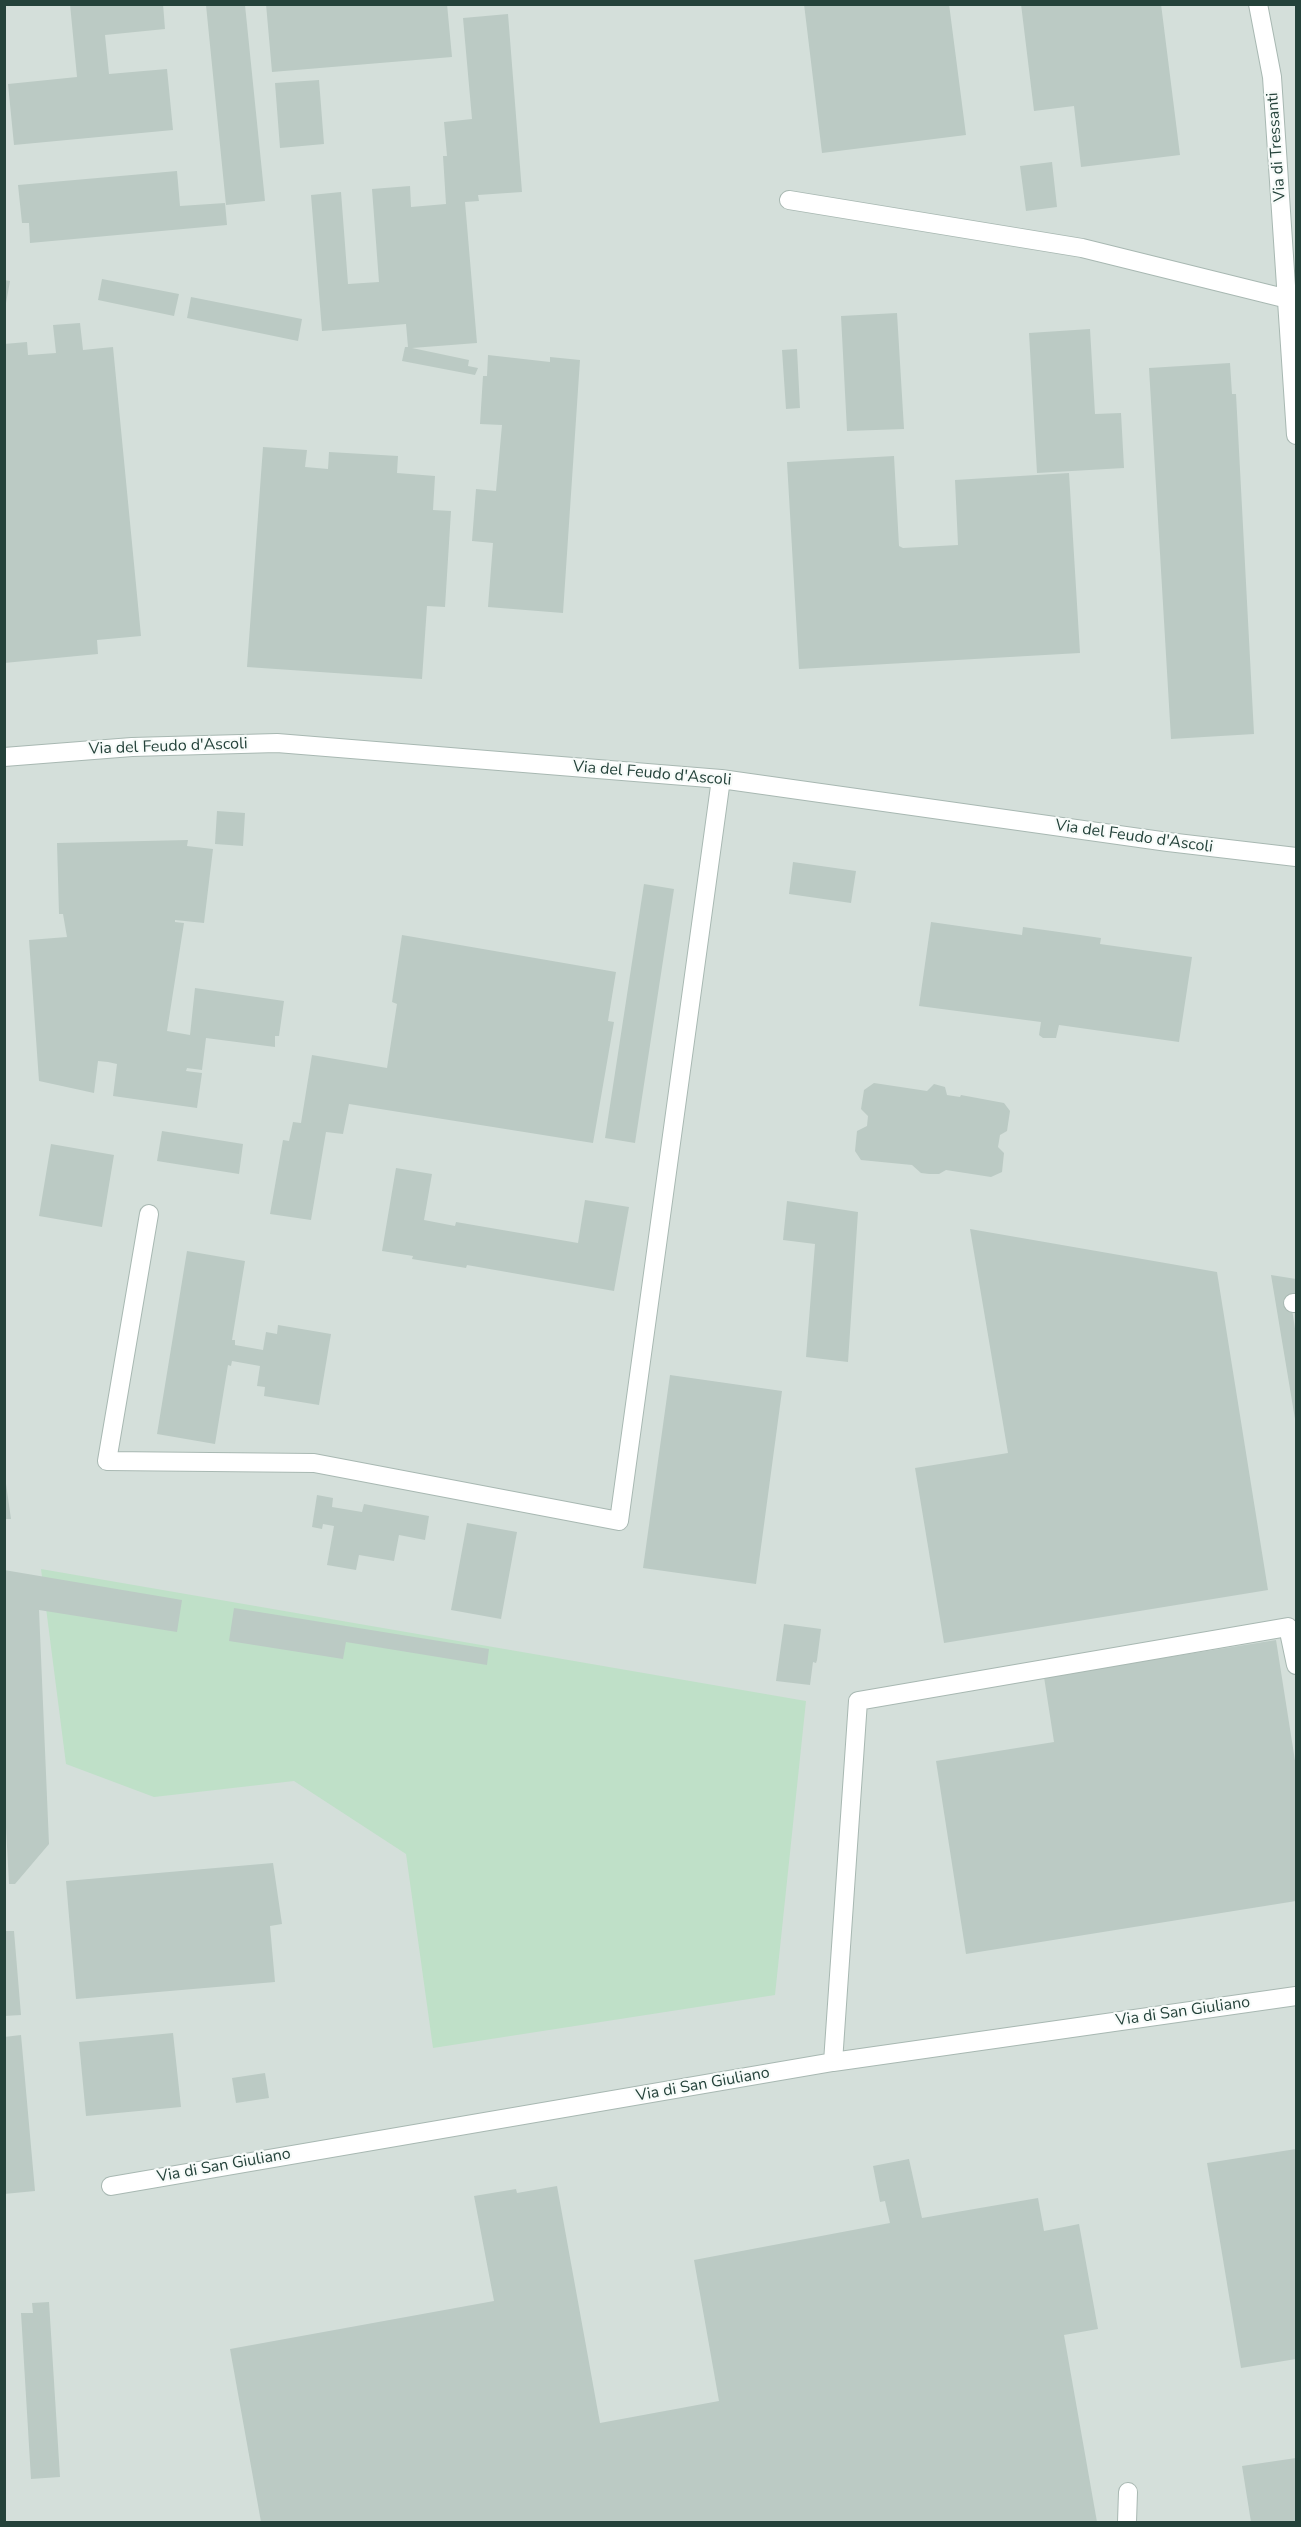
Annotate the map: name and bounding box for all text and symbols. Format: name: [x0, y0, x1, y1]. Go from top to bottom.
street label: Via di Tressanti: [1264, 92, 1290, 202]
street label: Via del Feudo d'Ascoli: [88, 735, 248, 759]
street label: Via del Feudo d'Ascoli: [572, 758, 732, 790]
street label: Via del Feudo d'Ascoli: [1054, 816, 1214, 858]
street label: Via di San Giuliano: [1115, 1993, 1251, 2031]
street label: Via di San Giuliano: [635, 2064, 771, 2106]
street label: Via di San Giuliano: [156, 2145, 292, 2187]

